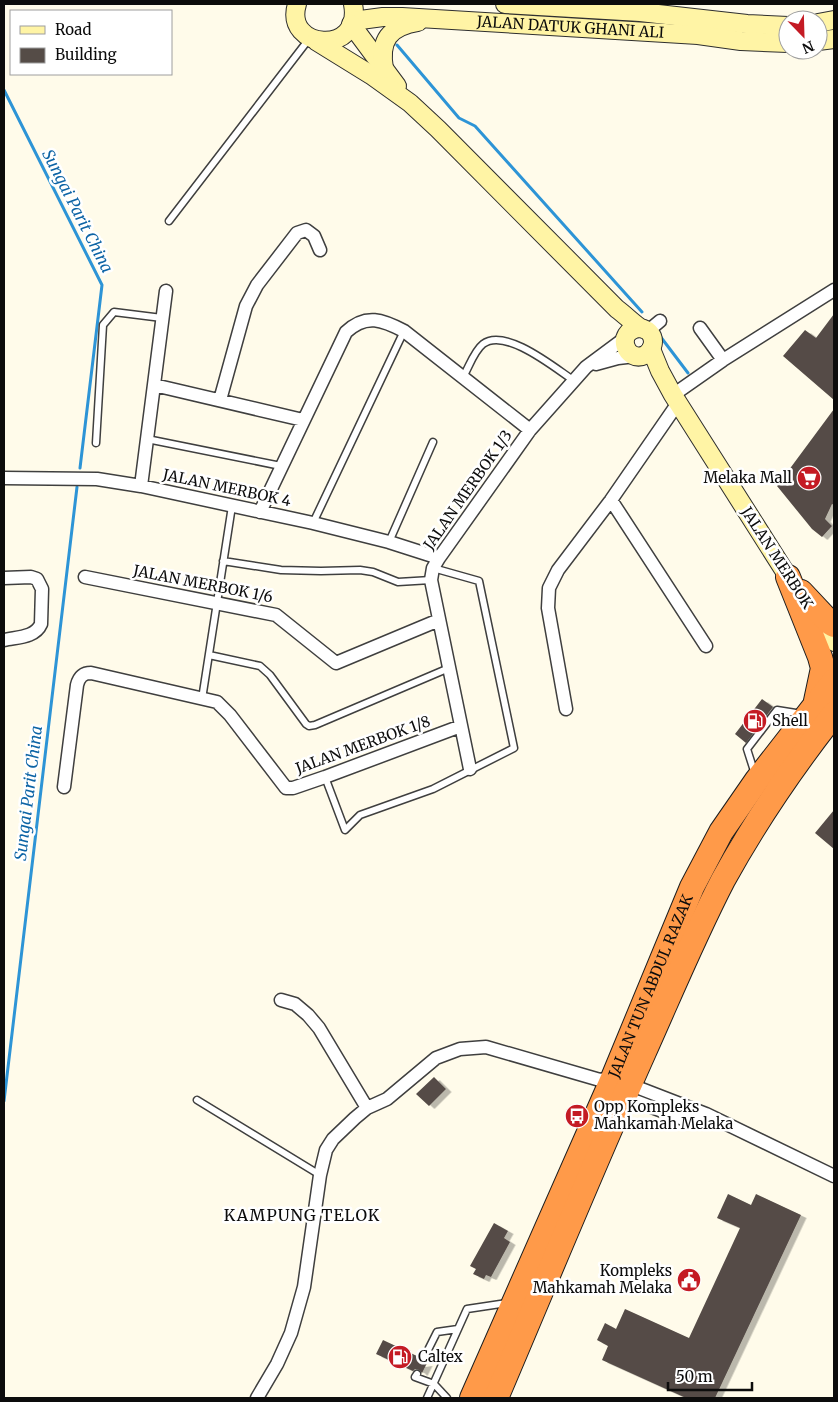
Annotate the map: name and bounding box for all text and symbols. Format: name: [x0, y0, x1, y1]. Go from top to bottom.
legend: [10, 10, 172, 75]
north arrow: [778, 10, 828, 60]
street label: JALAN DATUK GHANI ALI: [475, 12, 665, 42]
text: Road: [55, 20, 91, 39]
text: N: [799, 37, 817, 57]
text: Building: [55, 45, 117, 64]
water label: Sungai Parit China: [38, 146, 118, 276]
street label: JALAN MERBOK 1/3: [419, 426, 516, 554]
street label: JALAN MERBOK 4: [160, 464, 293, 510]
supermarket icon: Melaka Mall: [796, 465, 822, 491]
place label: Melaka Mall: [703, 468, 792, 487]
street label: JALAN MERBOK: [737, 502, 818, 612]
street label: JALAN MERBOK 1/6: [131, 560, 275, 606]
fuel station icon: Shell: [742, 708, 768, 734]
street label: JALAN MERBOK 1/8: [292, 711, 433, 778]
place label: Shell: [772, 711, 808, 730]
water label: Sungai Parit China: [10, 724, 46, 862]
street label: JALAN TUN ABDUL RAZAK: [604, 891, 697, 1082]
place label: Opp Kompleks Mahkamah Melaka: [594, 1097, 733, 1133]
bus stop icon: Opp Kompleks Mahkamah Melaka: [564, 1103, 590, 1129]
district label: KAMPUNG TELOK: [224, 1205, 380, 1225]
place label: Kompleks Mahkamah Melaka: [533, 1261, 672, 1297]
public building icon: Kompleks Mahkamah Melaka: [676, 1267, 702, 1293]
fuel station icon: Caltex: [387, 1344, 413, 1370]
place label: Caltex: [418, 1347, 463, 1366]
scale bar: [668, 1360, 752, 1392]
text: 50 m: [676, 1367, 713, 1386]

